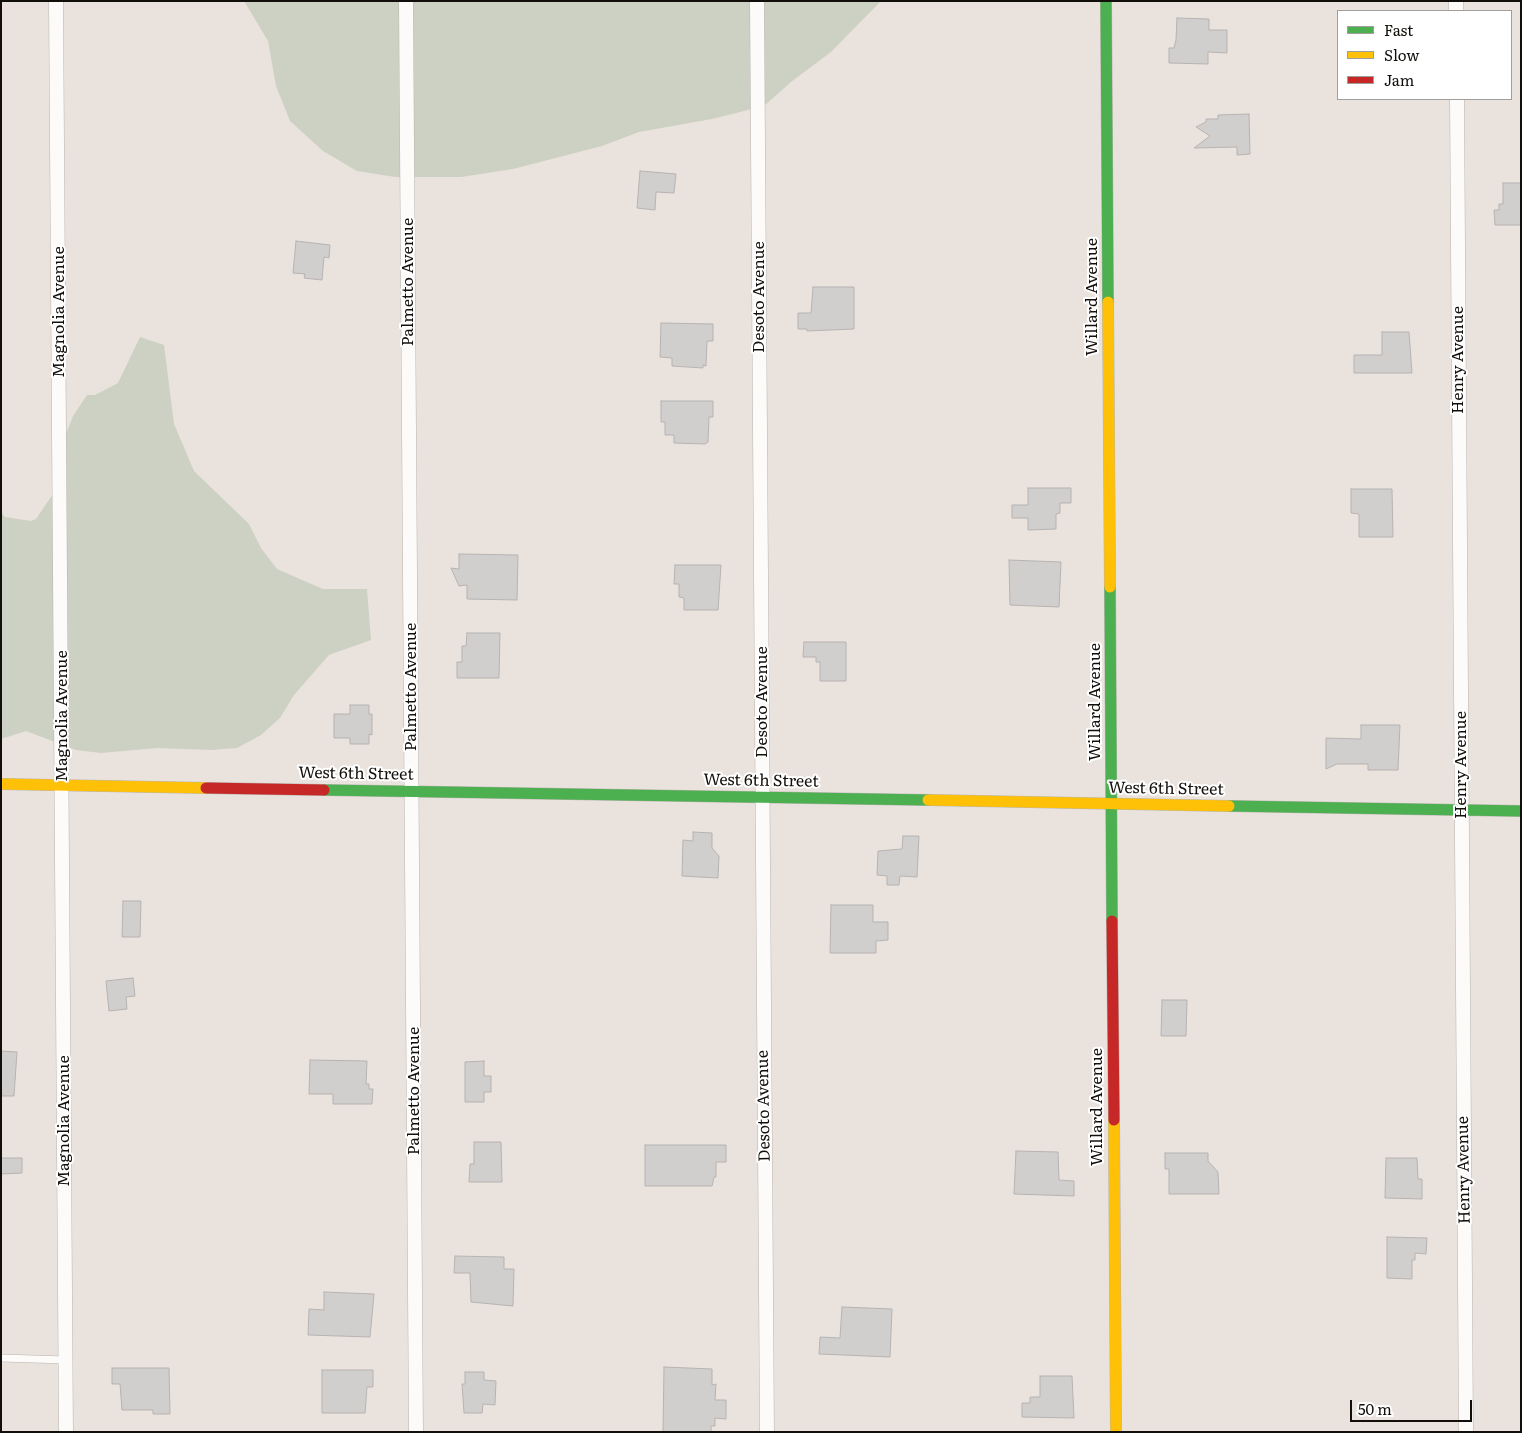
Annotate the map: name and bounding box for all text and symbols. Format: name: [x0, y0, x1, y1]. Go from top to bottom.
legend: [1337, 10, 1512, 100]
text: Fast: [1384, 18, 1413, 41]
text: Slow: [1384, 43, 1419, 66]
text: Jam: [1384, 68, 1414, 91]
street label: Palmetto Avenue: [398, 218, 418, 346]
street label: Willard Avenue: [1082, 238, 1102, 356]
street label: Desoto Avenue: [749, 241, 769, 353]
street label: Magnolia Avenue: [49, 246, 69, 378]
street label: Henry Avenue: [1448, 306, 1468, 414]
street label: Palmetto Avenue: [401, 623, 421, 751]
street label: Willard Avenue: [1085, 643, 1105, 761]
street label: Desoto Avenue: [752, 646, 772, 758]
street label: Magnolia Avenue: [52, 650, 72, 782]
street label: Henry Avenue: [1451, 711, 1471, 819]
street label: West 6th Street: [298, 763, 414, 785]
street label: West 6th Street: [703, 770, 819, 792]
street label: West 6th Street: [1108, 778, 1224, 800]
street label: Palmetto Avenue: [404, 1027, 424, 1155]
street label: Willard Avenue: [1087, 1048, 1107, 1166]
street label: Desoto Avenue: [753, 1050, 775, 1162]
street label: Magnolia Avenue: [54, 1055, 74, 1187]
street label: Henry Avenue: [1453, 1116, 1475, 1224]
scale bar: [1352, 1390, 1474, 1422]
text: 50 m: [1358, 1397, 1392, 1420]

